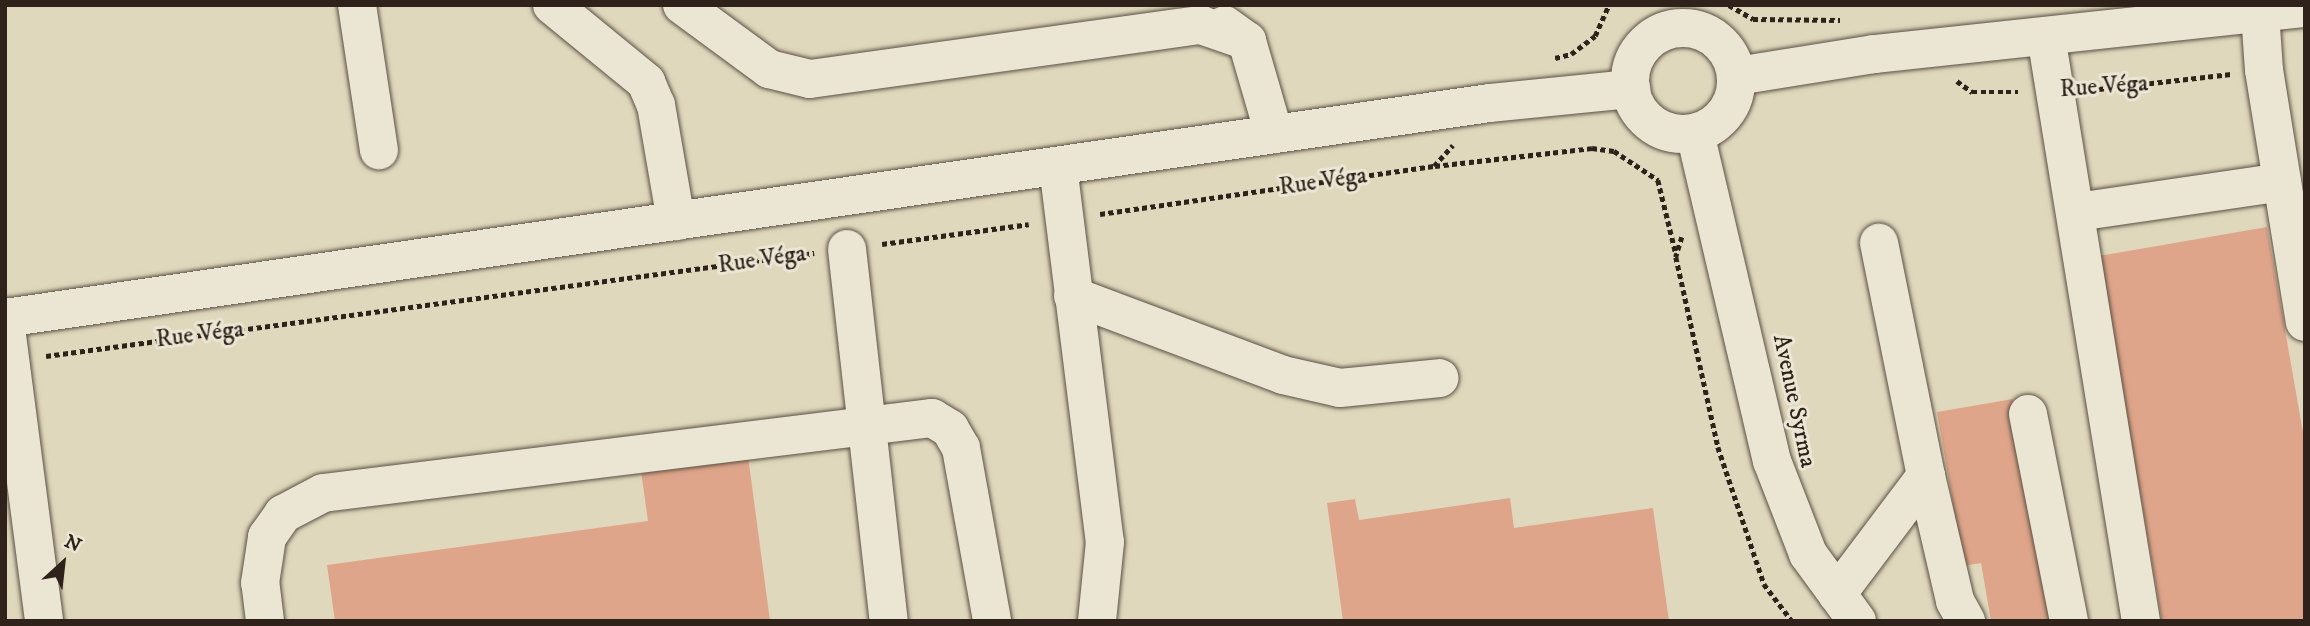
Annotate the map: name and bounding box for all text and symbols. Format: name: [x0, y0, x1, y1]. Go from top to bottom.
street label: Rue Véga: [2059, 70, 2149, 104]
street label: Rue Véga: [1277, 162, 1369, 202]
street label: Rue Véga: [716, 240, 808, 280]
street label: Rue Véga: [154, 315, 246, 355]
street label: Avenue Syrma: [1766, 332, 1822, 470]
north arrow: [28, 528, 98, 598]
text: N: [61, 530, 85, 558]

